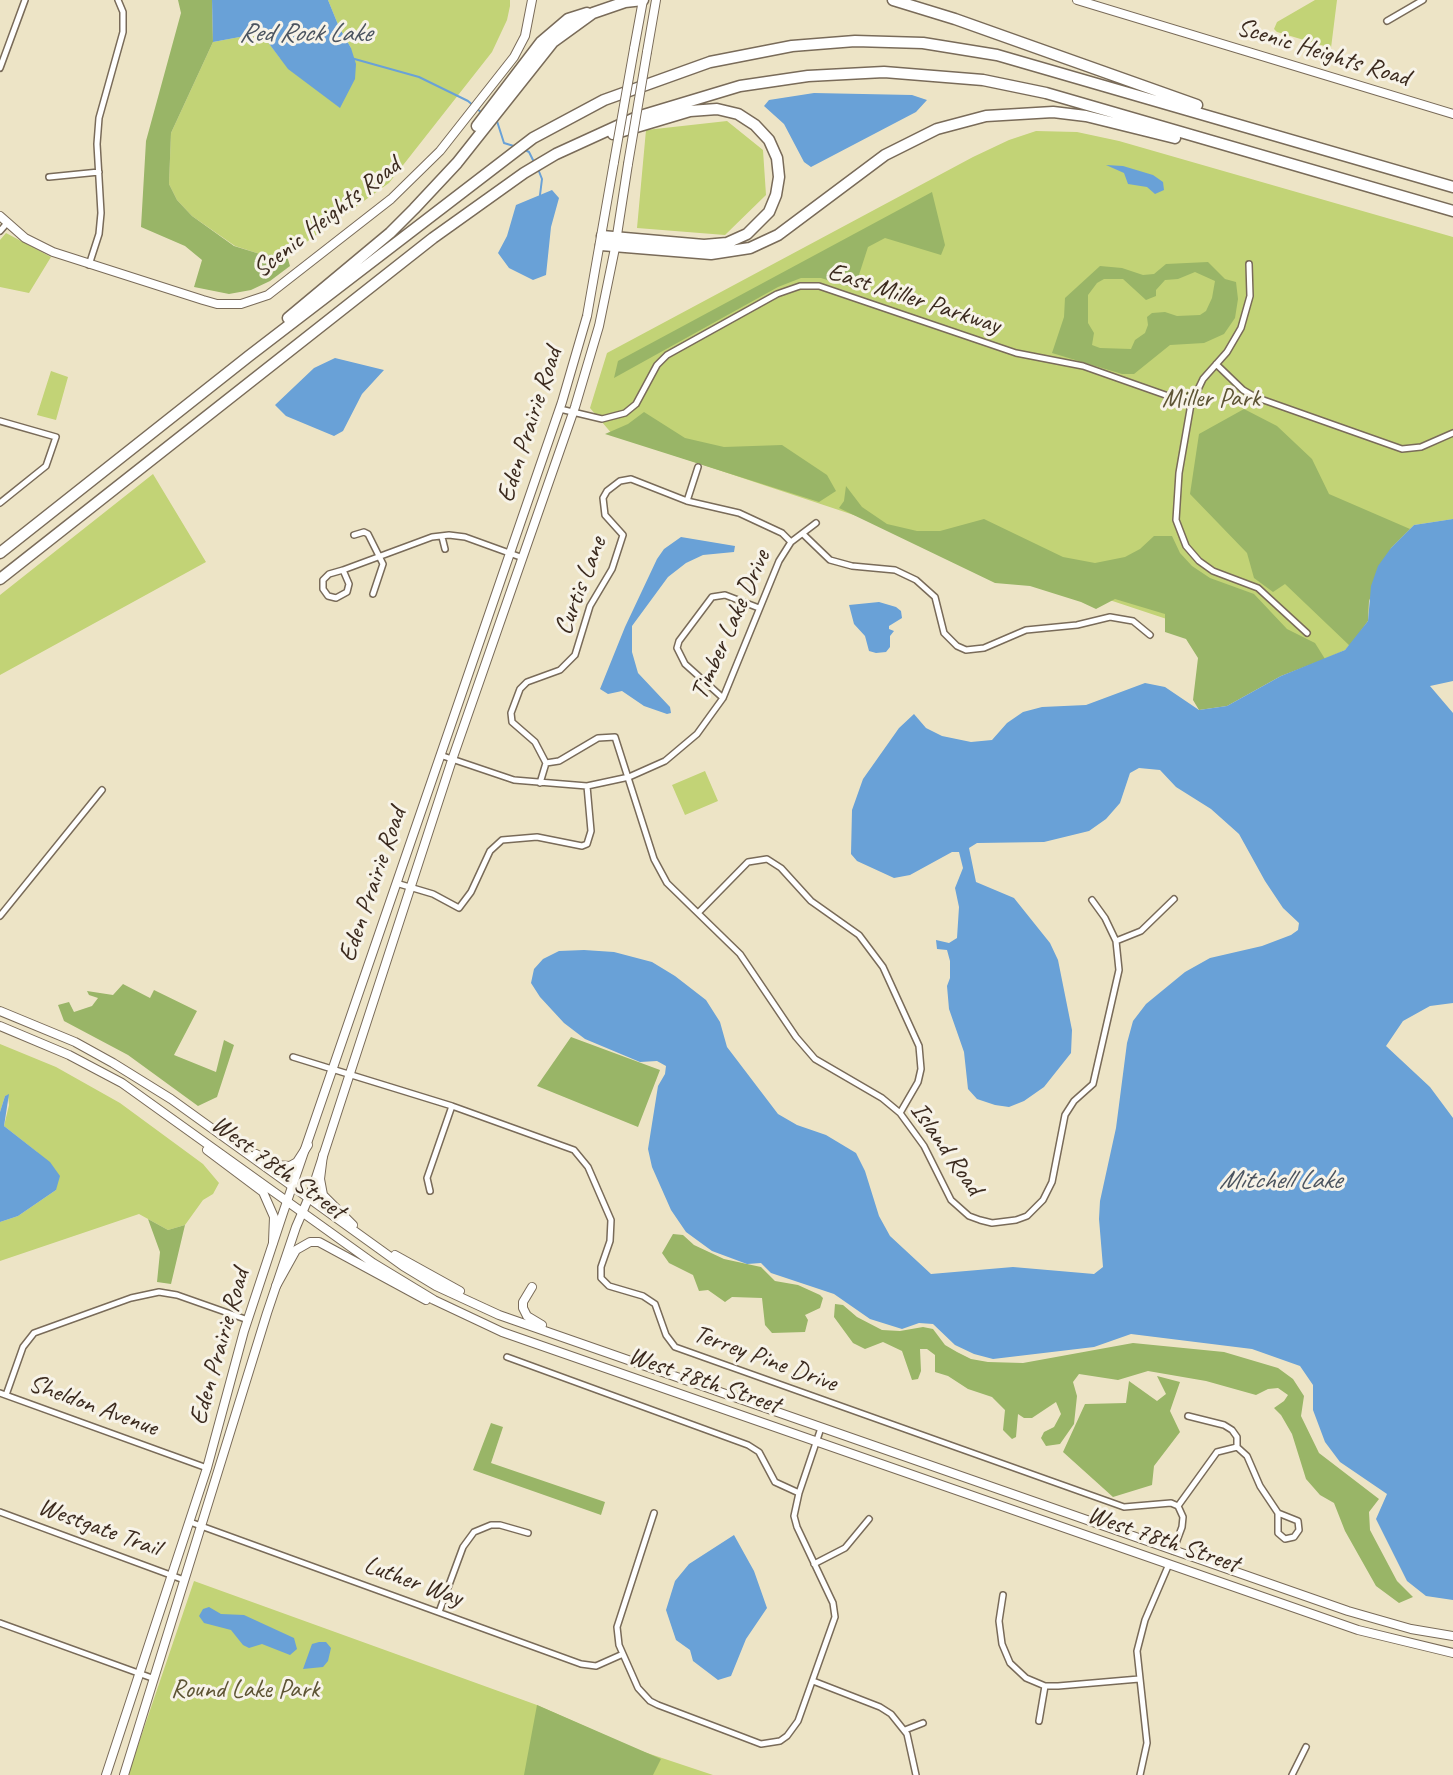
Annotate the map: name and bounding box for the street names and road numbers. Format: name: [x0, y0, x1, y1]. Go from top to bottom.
street label: Scenic Heights Road: [1233, 12, 1413, 94]
street label: Scenic Heights Road: [247, 151, 407, 285]
street label: East Miller Parkway: [824, 256, 1004, 342]
street label: Eden Prairie Road: [490, 344, 570, 506]
street label: Curtis Lane: [548, 533, 614, 639]
street label: Timber Lake Drive: [684, 546, 778, 704]
street label: Eden Prairie Road: [332, 804, 414, 966]
street label: Island Road: [903, 1096, 989, 1202]
street label: West 78th Street: [205, 1109, 351, 1227]
street label: Eden Prairie Road: [183, 1266, 257, 1428]
street label: Terrey Pine Drive: [689, 1319, 841, 1399]
street label: West 78th Street: [624, 1341, 784, 1421]
street label: Sheldon Avenue: [24, 1368, 162, 1444]
street label: Westgate Trail: [34, 1492, 164, 1564]
street label: West 78th Street: [1083, 1500, 1243, 1580]
street label: Luther Way: [359, 1550, 467, 1614]

